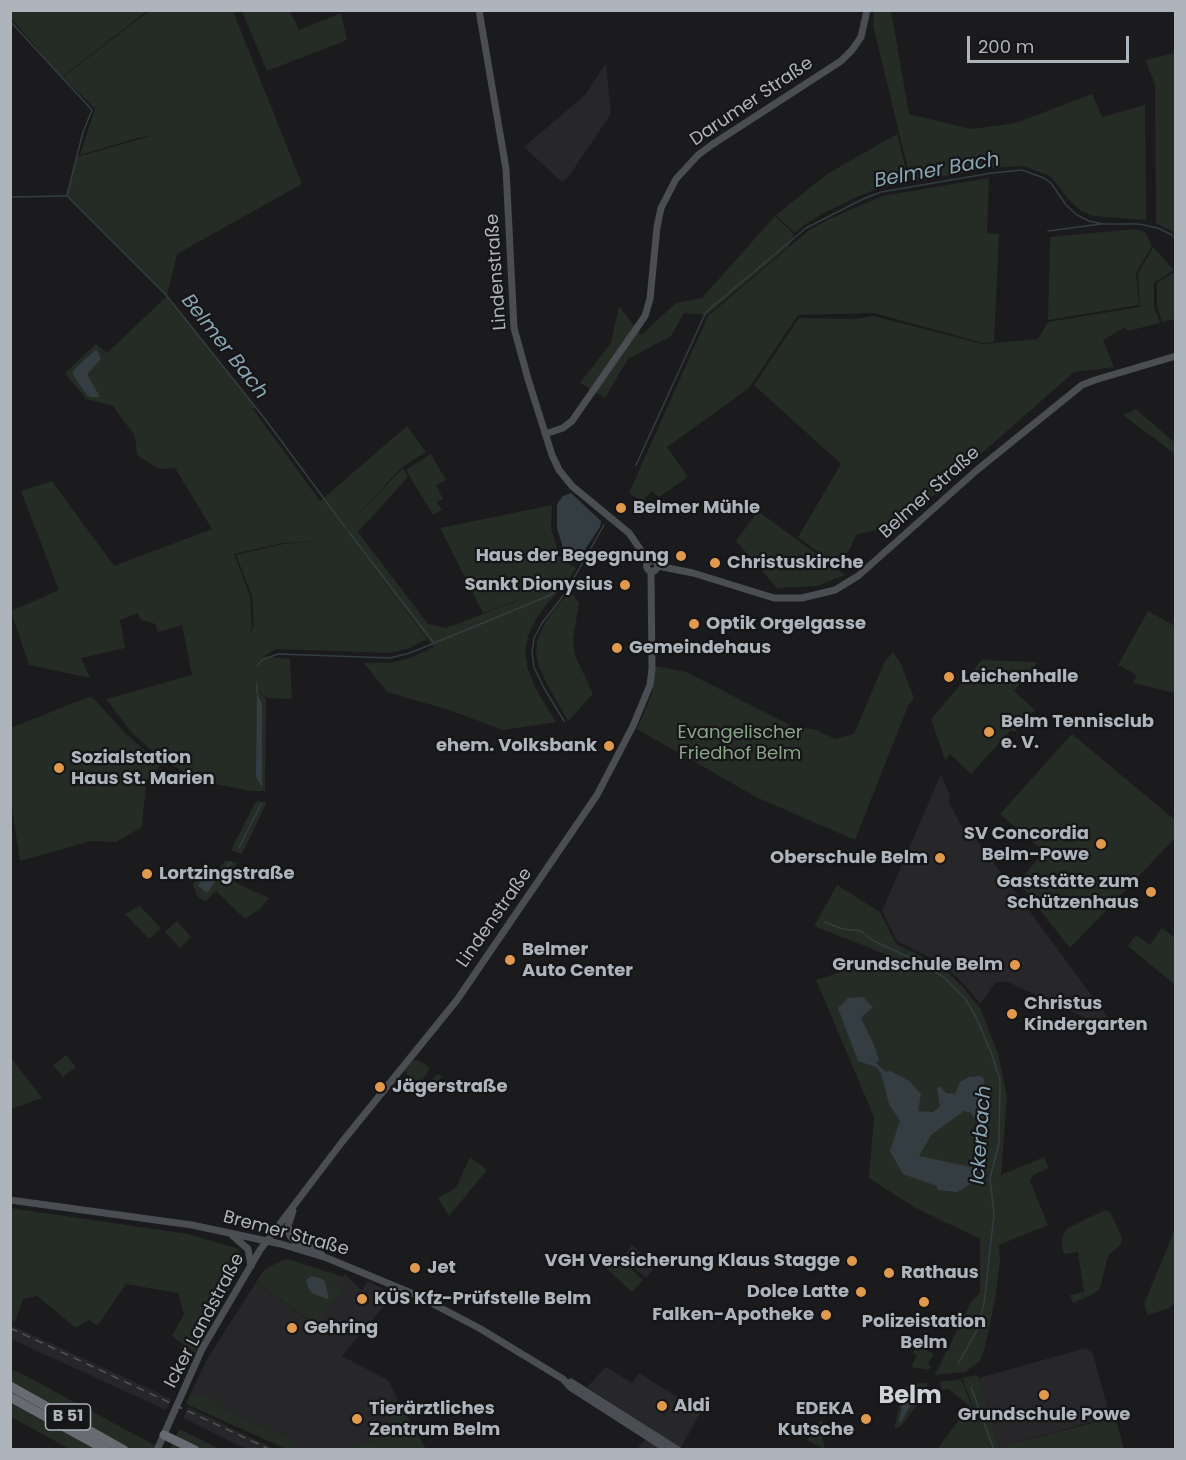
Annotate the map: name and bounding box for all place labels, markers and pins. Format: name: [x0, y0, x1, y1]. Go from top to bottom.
place label: Belmer Mühle: [633, 497, 760, 519]
marker: Belmer Mühle: [614, 501, 628, 515]
place label: Haus der Begegnung: [476, 545, 669, 567]
marker: Haus der Begegnung: [674, 549, 688, 563]
place label: Christuskirche: [727, 552, 864, 574]
marker: Christuskirche: [708, 556, 722, 570]
place label: Sankt Dionysius: [464, 574, 613, 596]
marker: Sankt Dionysius: [618, 578, 632, 592]
place label: Optik Orgelgasse: [706, 613, 866, 635]
marker: Optik Orgelgasse: [687, 617, 701, 631]
place label: Gemeindehaus: [629, 637, 771, 659]
marker: Gemeindehaus: [610, 641, 624, 655]
place label: Leichenhalle: [961, 666, 1078, 688]
marker: Leichenhalle: [942, 670, 956, 684]
place label: Belm Tennisclub e. V.: [1001, 711, 1154, 754]
marker: Belm Tennisclub e. V.: [982, 725, 996, 739]
place label: ehem. Volksbank: [436, 735, 597, 757]
marker: ehem. Volksbank: [602, 739, 616, 753]
place label: Sozialstation Haus St. Marien: [71, 747, 215, 789]
marker: Sozialstation Haus St. Marien: [52, 761, 66, 775]
place label: SV Concordia Belm-Powe: [964, 823, 1089, 866]
marker: SV Concordia Belm-Powe: [1094, 837, 1108, 851]
place label: Oberschule Belm: [770, 847, 928, 869]
marker: Oberschule Belm: [933, 851, 947, 865]
place label: Lortzingstraße: [159, 863, 295, 885]
marker: Lortzingstraße: [140, 867, 154, 881]
place label: Gaststätte zum Schützenhaus: [996, 871, 1139, 914]
marker: Gaststätte zum Schützenhaus: [1144, 885, 1158, 899]
place label: Belmer Auto Center: [522, 939, 633, 982]
marker: Belmer Auto Center: [503, 953, 517, 967]
place label: Grundschule Belm: [832, 954, 1003, 976]
marker: Grundschule Belm: [1008, 958, 1022, 972]
place label: Christus Kindergarten: [1024, 993, 1148, 1036]
marker: Christus Kindergarten: [1005, 1007, 1019, 1021]
place label: Jägerstraße: [392, 1076, 508, 1098]
marker: Jägerstraße: [373, 1080, 387, 1094]
place label: VGH Versicherung Klaus Stagge: [545, 1250, 840, 1272]
marker: VGH Versicherung Klaus Stagge: [845, 1254, 859, 1268]
place label: Jet: [427, 1257, 456, 1279]
marker: Jet: [408, 1261, 422, 1275]
place label: Rathaus: [901, 1262, 979, 1284]
marker: Rathaus: [882, 1266, 896, 1280]
place label: Dolce Latte: [747, 1281, 849, 1303]
marker: Dolce Latte: [854, 1285, 868, 1299]
place label: KÜS Kfz-Prüfstelle Belm: [374, 1288, 591, 1310]
marker: KÜS Kfz-Prüfstelle Belm: [355, 1292, 369, 1306]
marker: Polizeistation Belm: [917, 1295, 931, 1309]
place label: Falken-Apotheke: [652, 1304, 814, 1326]
marker: Falken-Apotheke: [819, 1308, 833, 1322]
place label: Polizeistation Belm: [862, 1311, 986, 1354]
place label: Gehring: [304, 1317, 378, 1339]
marker: Gehring: [285, 1321, 299, 1335]
marker: Grundschule Powe: [1037, 1388, 1051, 1402]
place label: Aldi: [674, 1395, 710, 1417]
place label: Tierärztliches Zentrum Belm: [369, 1398, 500, 1440]
place label: EDEKA Kutsche: [778, 1398, 854, 1440]
marker: Aldi: [655, 1399, 669, 1413]
place label: Grundschule Powe: [958, 1404, 1130, 1426]
marker: Tierärztliches Zentrum Belm: [350, 1412, 364, 1426]
marker: EDEKA Kutsche: [859, 1412, 873, 1426]

